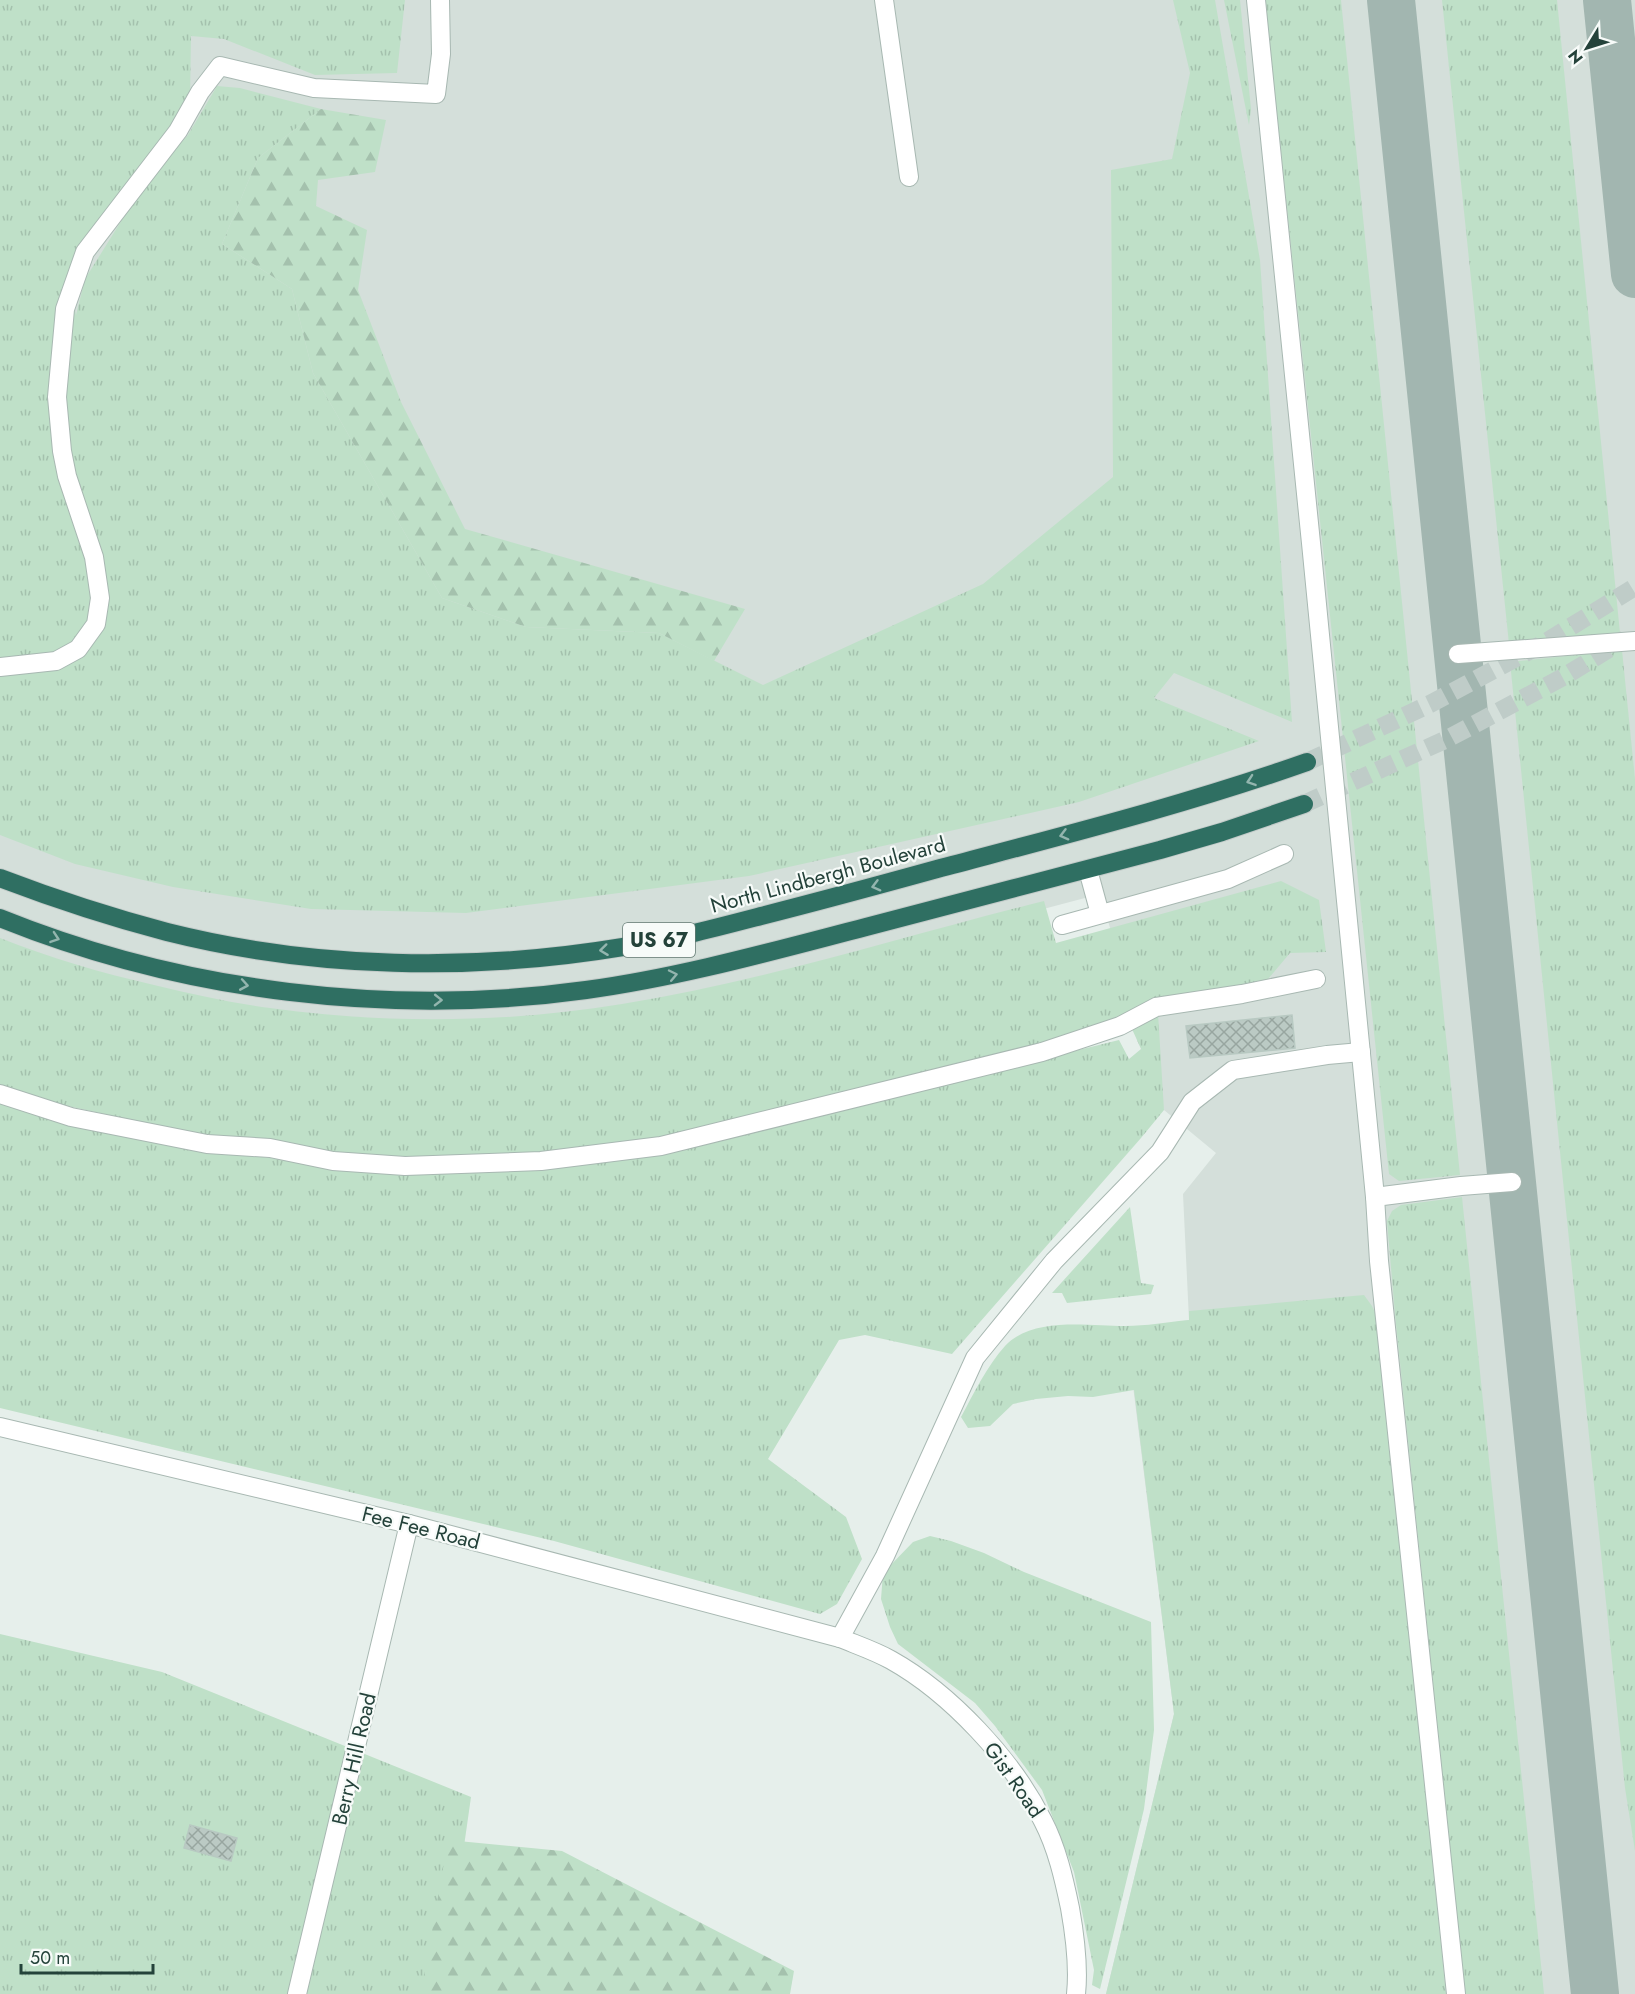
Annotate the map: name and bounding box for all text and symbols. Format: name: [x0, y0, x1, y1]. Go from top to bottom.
north arrow: [1557, 18, 1617, 78]
text: N: [1563, 45, 1589, 69]
one-way arrow: [1247, 774, 1257, 787]
one-way arrow: [1059, 828, 1069, 841]
street label: North Lindbergh Boulevard: [707, 829, 949, 921]
one-way arrow: [871, 878, 881, 891]
road number: US 67: [623, 923, 695, 957]
one-way arrow: [49, 930, 60, 943]
one-way arrow: [600, 943, 609, 956]
one-way arrow: [668, 969, 678, 982]
one-way arrow: [239, 978, 249, 990]
one-way arrow: [434, 994, 443, 1006]
street label: Fee Fee Road: [359, 1499, 483, 1557]
street label: Berry Hill Road: [324, 1690, 384, 1828]
street label: Gist Road: [977, 1736, 1051, 1824]
scale bar: [21, 1937, 153, 1975]
text: 50 m: [30, 1945, 70, 1971]

